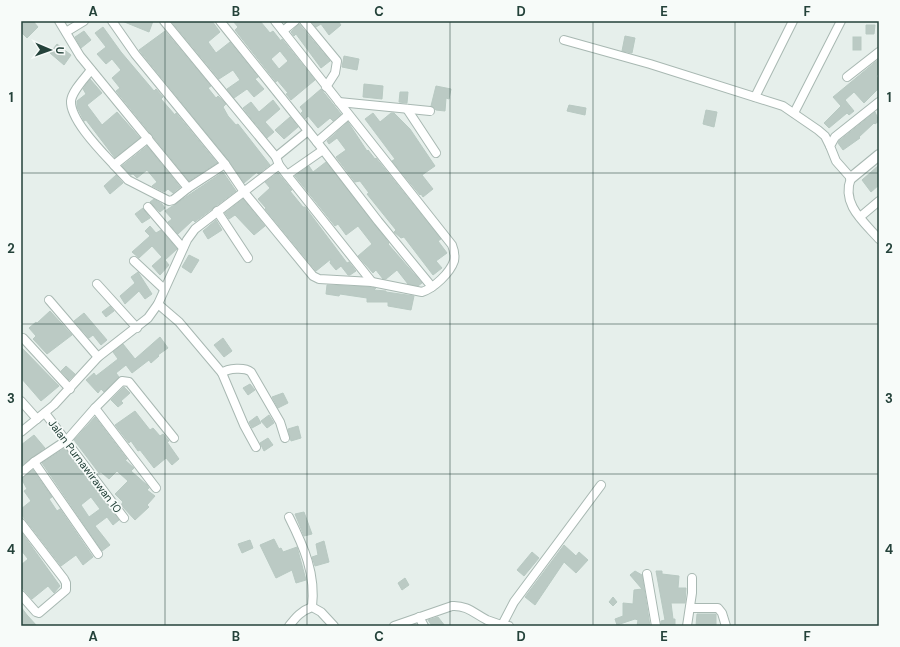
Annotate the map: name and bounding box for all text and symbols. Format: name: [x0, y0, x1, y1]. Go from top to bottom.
text: A: [88, 3, 98, 20]
text: B: [232, 3, 240, 20]
text: C: [374, 3, 384, 20]
text: D: [516, 3, 526, 20]
text: E: [660, 3, 668, 20]
text: F: [803, 3, 811, 20]
north arrow: [30, 30, 70, 70]
text: U: [53, 46, 67, 54]
text: 1: [9, 89, 13, 106]
text: 1: [887, 89, 891, 106]
text: 2: [7, 240, 15, 257]
text: 2: [885, 240, 893, 257]
text: 3: [7, 390, 15, 407]
text: 3: [885, 390, 893, 407]
street label: Jalan Purnawirawan 10: [45, 416, 125, 516]
text: 4: [7, 541, 15, 558]
text: 4: [885, 541, 893, 558]
text: A: [88, 628, 98, 645]
text: B: [232, 628, 240, 645]
text: C: [374, 628, 384, 645]
text: D: [516, 628, 526, 645]
text: E: [660, 628, 668, 645]
text: F: [803, 628, 811, 645]

